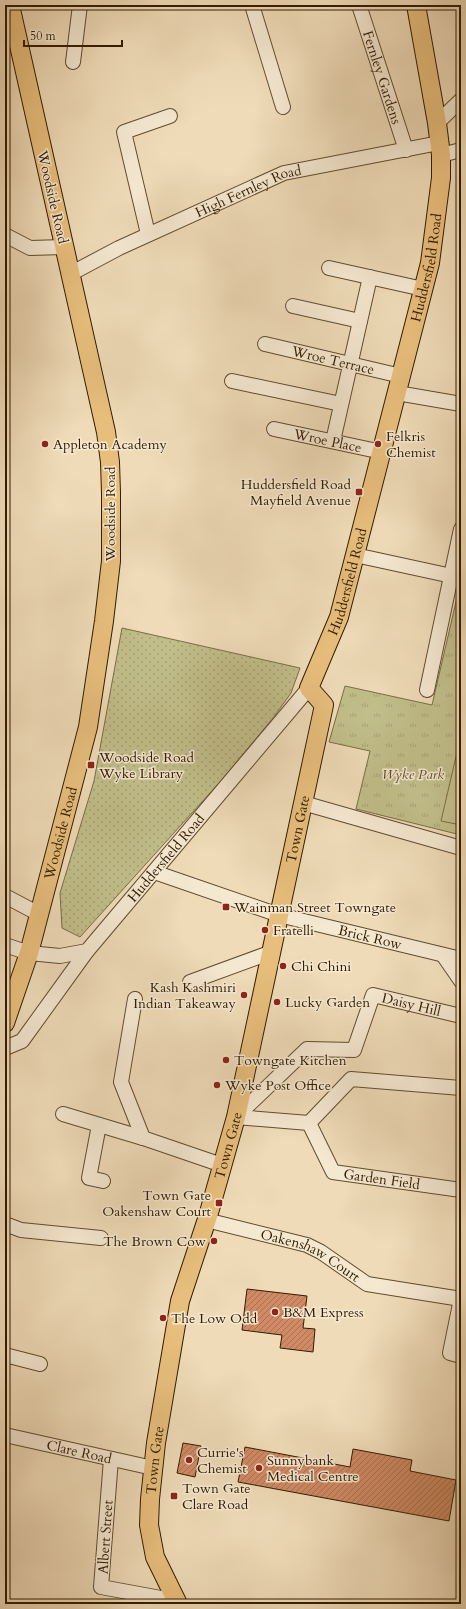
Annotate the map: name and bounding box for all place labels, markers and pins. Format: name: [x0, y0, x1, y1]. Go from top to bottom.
place label: Felkris Chemist: [386, 427, 436, 462]
place label: Appleton Academy: [53, 435, 168, 454]
marker: Appleton Academy: [40, 439, 50, 449]
marker: Felkris Chemist: [373, 439, 383, 449]
place label: Huddersfield Road Mayfield Avenue: [241, 475, 352, 510]
marker: Huddersfield Road Mayfield Avenue: [354, 487, 364, 497]
place label: Woodside Road Wyke Library: [98, 748, 195, 783]
marker: Woodside Road Wyke Library: [86, 760, 96, 770]
place label: Wainman Street Towngate: [233, 898, 396, 917]
marker: Wainman Street Towngate: [221, 902, 231, 912]
place label: Fratelli: [273, 921, 314, 940]
marker: Fratelli: [260, 925, 270, 935]
place label: Chi Chini: [291, 957, 351, 976]
marker: Chi Chini: [278, 961, 288, 971]
place label: Kash Kashmiri Indian Takeaway: [133, 978, 237, 1013]
marker: Kash Kashmiri Indian Takeaway: [239, 990, 249, 1000]
place label: Lucky Garden: [285, 993, 370, 1012]
marker: Lucky Garden: [272, 997, 282, 1007]
place label: Towngate Kitchen: [234, 1051, 347, 1070]
marker: Towngate Kitchen: [221, 1055, 231, 1065]
place label: Wyke Post Office: [224, 1076, 331, 1095]
marker: Wyke Post Office: [212, 1080, 222, 1090]
place label: Town Gate Oakenshaw Court: [102, 1186, 212, 1221]
marker: Town Gate Oakenshaw Court: [214, 1198, 224, 1208]
place label: The Brown Cow: [103, 1232, 207, 1251]
marker: The Brown Cow: [209, 1236, 219, 1246]
place label: B&M Express: [283, 1303, 364, 1322]
marker: B&M Express: [270, 1307, 280, 1317]
place label: The Low Odd: [171, 1309, 258, 1328]
marker: The Low Odd: [158, 1313, 168, 1323]
place label: Currie's Chemist: [197, 1443, 247, 1478]
place label: Sunnybank Medical Centre: [267, 1451, 359, 1486]
marker: Currie's Chemist: [184, 1455, 194, 1465]
marker: Sunnybank Medical Centre: [254, 1463, 264, 1473]
place label: Town Gate Clare Road: [182, 1479, 251, 1514]
marker: Town Gate Clare Road: [169, 1491, 179, 1501]

